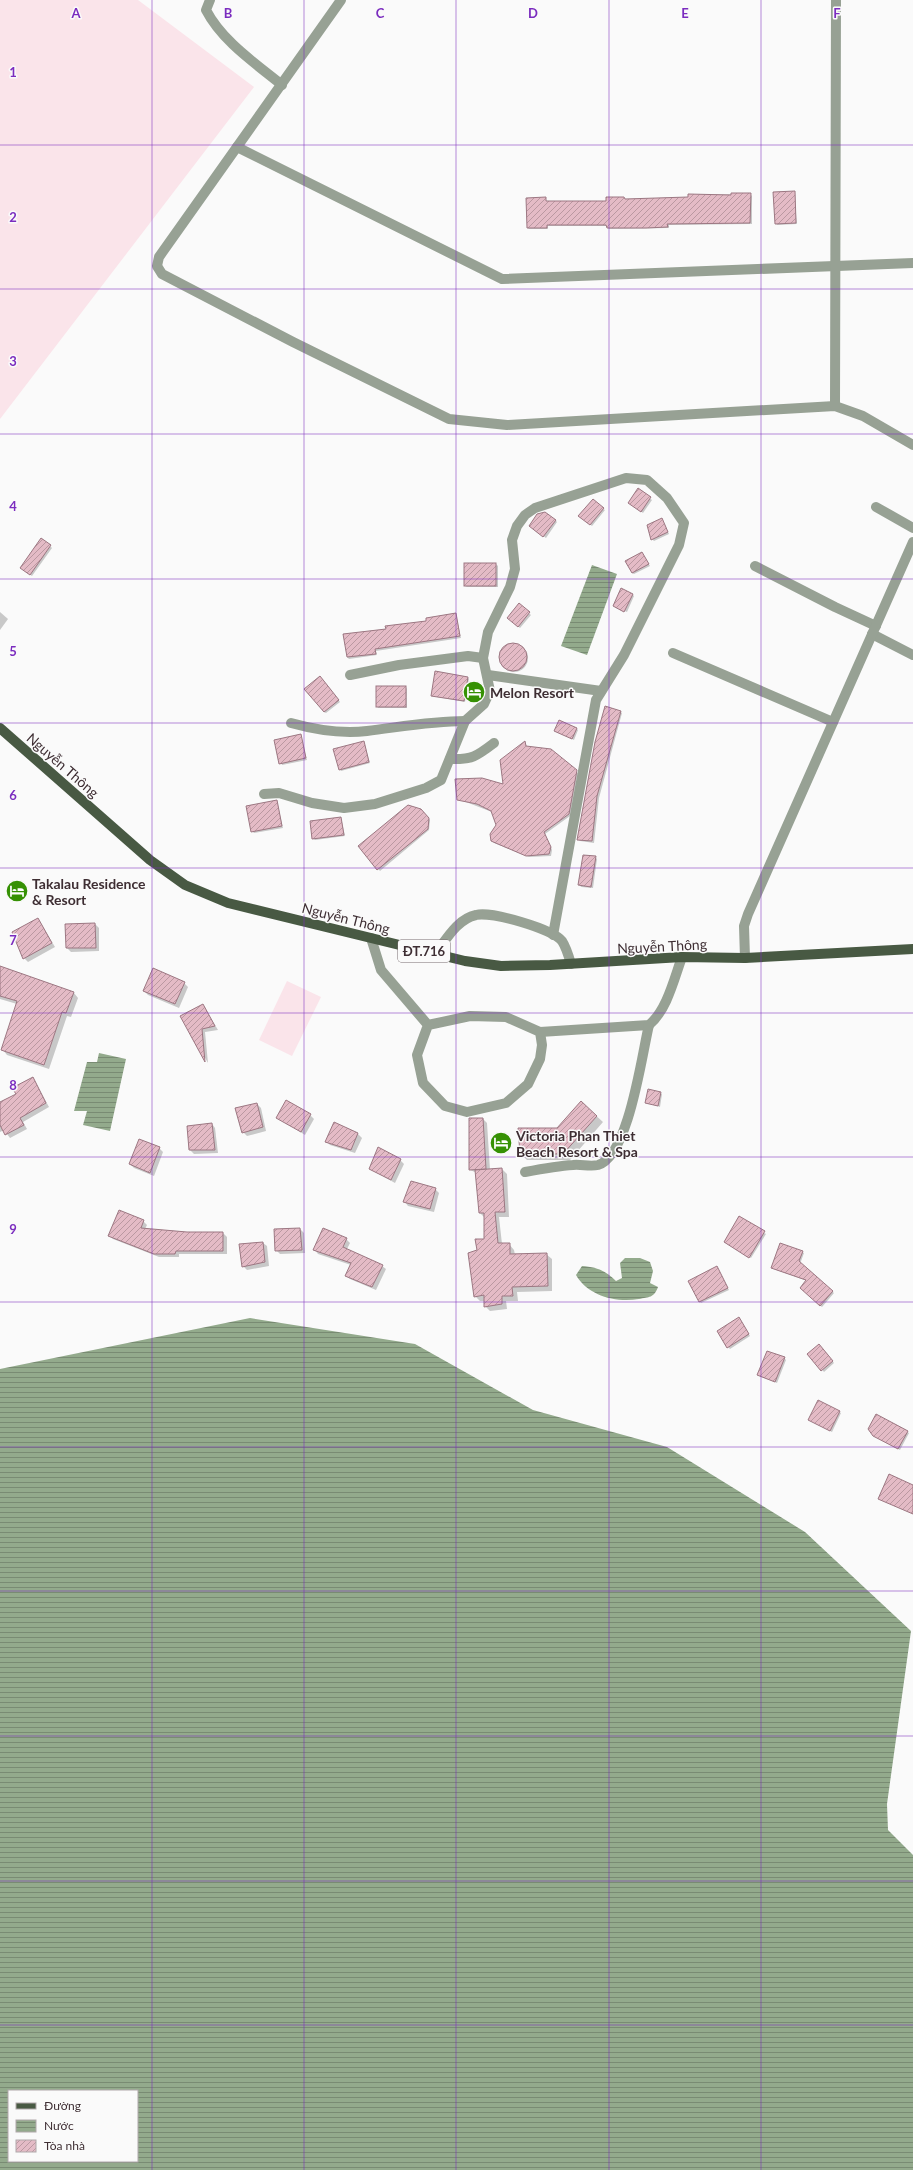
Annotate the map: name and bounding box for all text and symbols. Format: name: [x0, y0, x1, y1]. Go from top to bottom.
text: A: [70, 5, 81, 21]
text: B: [224, 5, 233, 21]
text: C: [376, 5, 385, 21]
text: D: [528, 5, 538, 21]
text: E: [681, 5, 689, 21]
text: F: [833, 5, 841, 21]
text: 1: [9, 64, 17, 80]
text: 2: [9, 209, 17, 225]
text: 3: [9, 353, 17, 369]
text: 4: [9, 498, 17, 514]
text: 5: [9, 643, 17, 659]
hotel icon: Melon Resort: [461, 679, 487, 705]
place label: Melon Resort: [490, 684, 575, 701]
street label: Nguyễn Thông: [23, 729, 103, 801]
text: 6: [9, 787, 17, 803]
place label: Takalau Residence & Resort: [32, 875, 146, 908]
hotel icon: Takalau Residence & Resort: [4, 878, 30, 904]
street label: Nguyễn Thông: [300, 899, 392, 937]
text: 7: [9, 932, 17, 948]
street label: Nguyễn Thông: [617, 935, 707, 957]
road number: ĐT.716: [398, 940, 450, 962]
text: 8: [9, 1077, 17, 1093]
place label: Victoria Phan Thiet Beach Resort & Spa: [515, 1127, 638, 1160]
hotel icon: Victoria Phan Thiet Beach Resort & Spa: [488, 1130, 514, 1156]
text: 9: [9, 1221, 17, 1237]
legend: [8, 2090, 138, 2162]
text: Đường: [44, 2098, 81, 2113]
text: Nước: [44, 2118, 74, 2133]
text: Tòa nhà: [44, 2138, 85, 2153]

